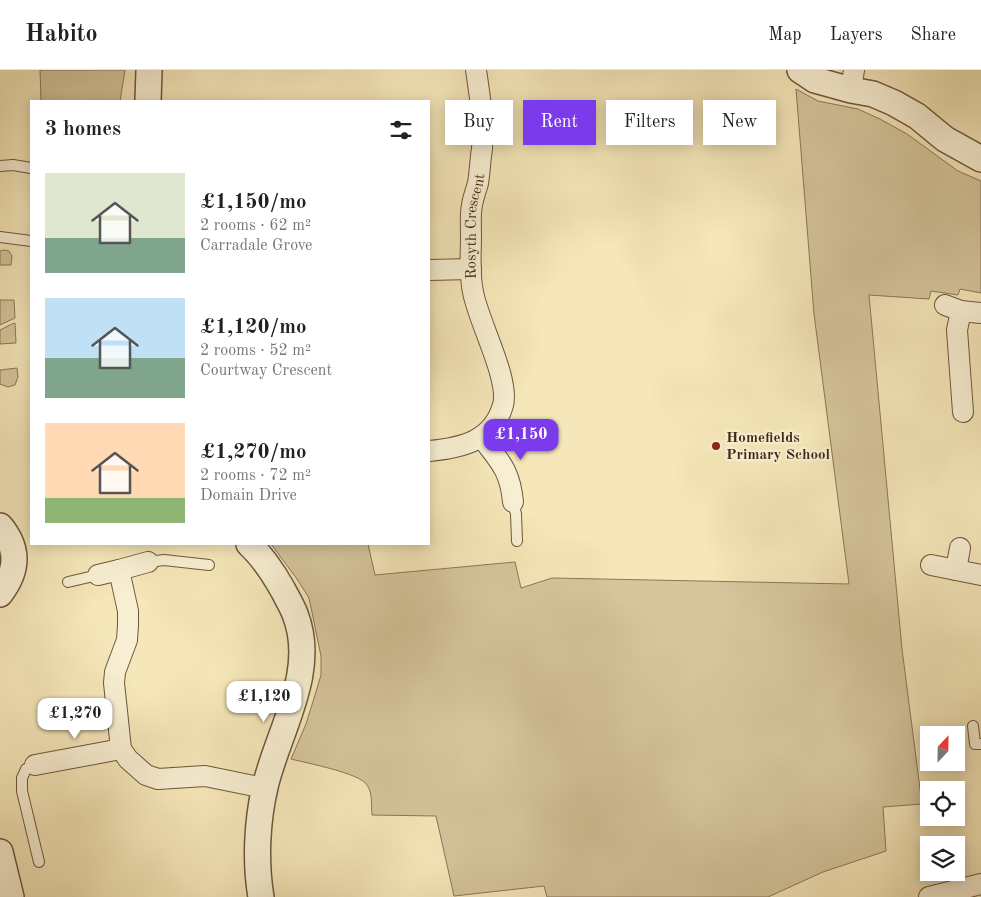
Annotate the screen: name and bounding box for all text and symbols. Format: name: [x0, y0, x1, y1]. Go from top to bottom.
text: Habito: [25, 23, 98, 47]
text: Map: [768, 26, 802, 44]
text: Layers: [830, 26, 882, 44]
text: Share: [910, 26, 956, 44]
chip: Buy: [445, 100, 513, 145]
chip: Rent: [523, 100, 596, 145]
chip: Filters: [606, 100, 693, 145]
chip: New: [703, 100, 776, 145]
icon: filters: [387, 116, 415, 144]
text: 3 homes: [45, 119, 121, 140]
street label: Rosyth Crescent: [464, 173, 488, 280]
text: £1,150/mo: [200, 192, 307, 213]
icon: home: [85, 193, 145, 253]
text: 2 rooms · 62 m²: [200, 218, 311, 234]
text: Carradale Grove: [200, 238, 312, 254]
text: £1,120/mo: [200, 317, 307, 338]
icon: home: [85, 318, 145, 378]
text: 2 rooms · 52 m²: [200, 343, 311, 359]
text: Courtway Crescent: [200, 363, 332, 379]
pin: £1,150: [480, 418, 562, 461]
text: £1,150: [494, 427, 548, 443]
place label: Homefields Primary School: [726, 431, 831, 463]
marker: Homefields Primary School: [710, 440, 722, 452]
text: £1,270/mo: [200, 442, 307, 463]
icon: home: [85, 443, 145, 503]
text: 2 rooms · 72 m²: [200, 468, 311, 484]
text: Domain Drive: [200, 488, 297, 504]
pin: £1,120: [223, 680, 305, 723]
text: £1,120: [237, 689, 291, 705]
pin: £1,270: [34, 698, 116, 740]
text: £1,270: [48, 706, 102, 722]
north arrow: [920, 726, 965, 771]
map controls: [920, 726, 965, 881]
button: locate: [920, 781, 965, 826]
button: layers: [920, 836, 965, 881]

